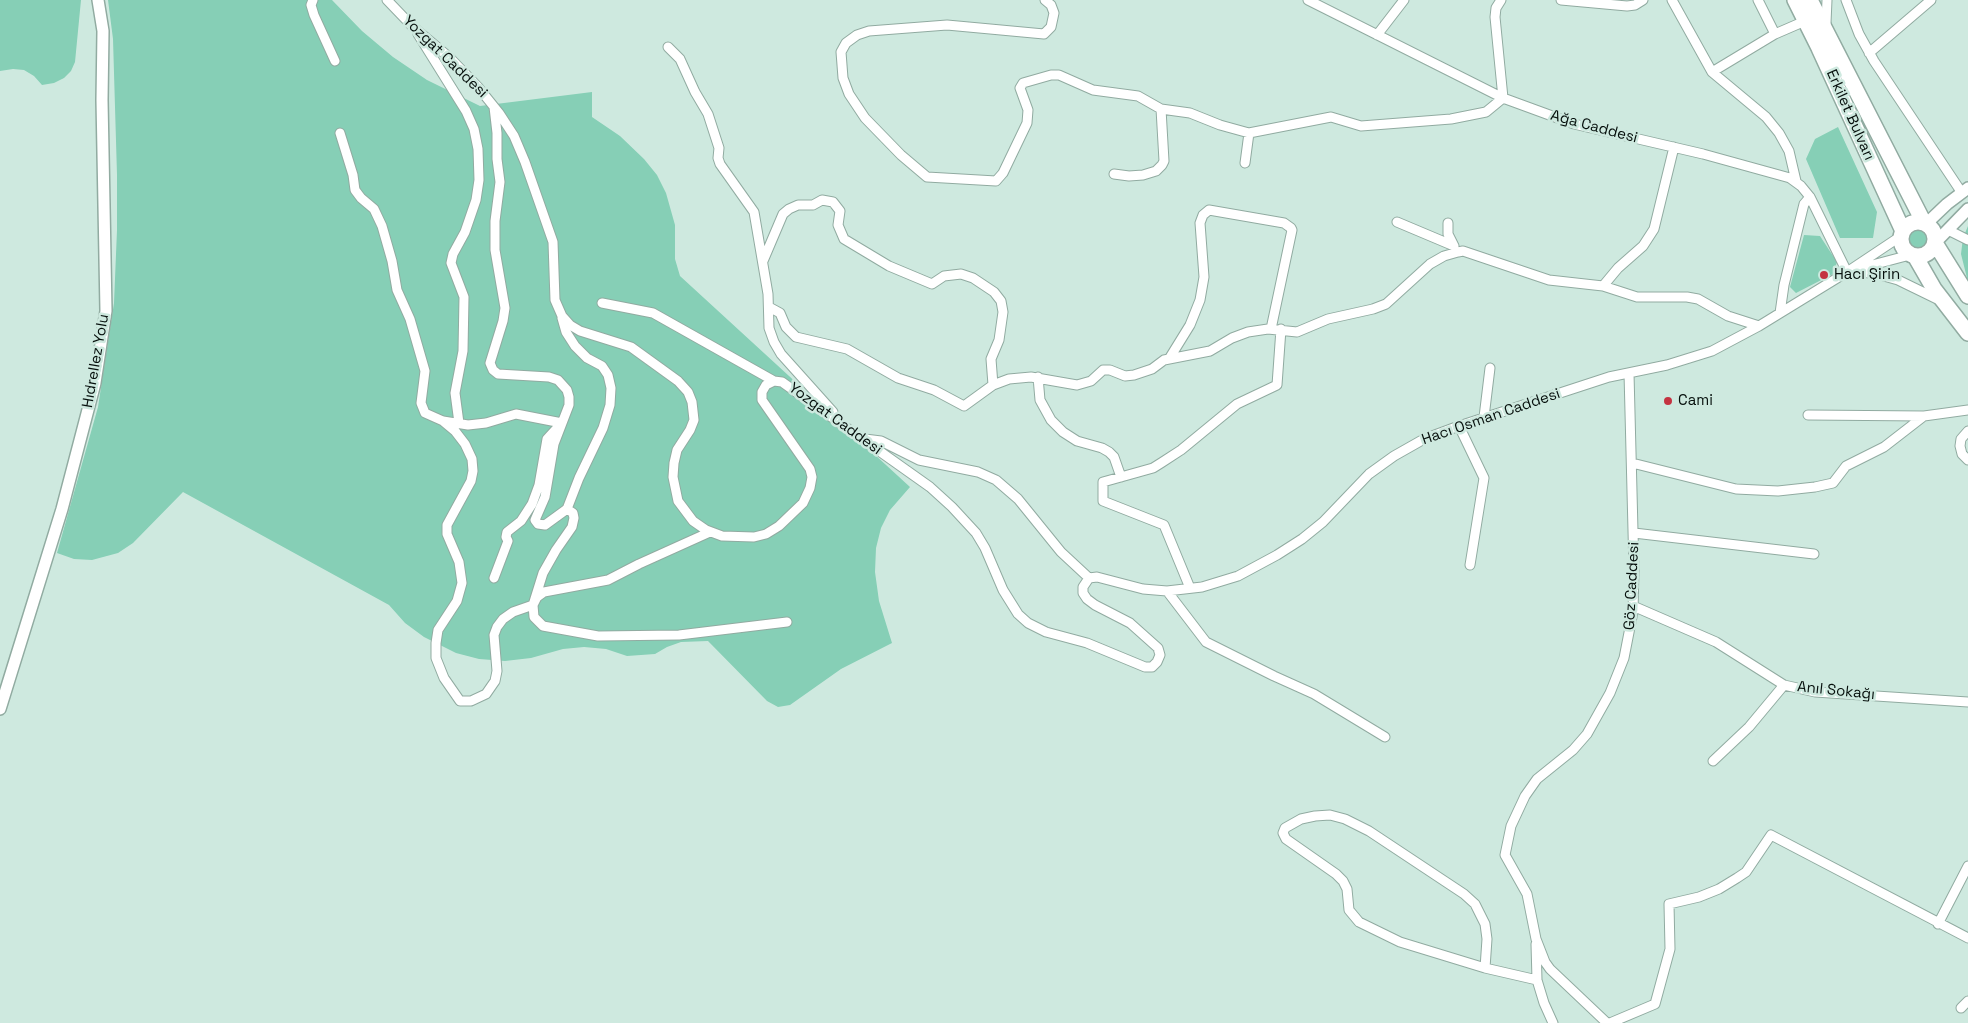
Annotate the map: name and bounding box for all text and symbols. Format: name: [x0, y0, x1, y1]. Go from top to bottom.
street label: Yozgat Caddesi: [399, 12, 491, 102]
street label: Erkilet Bulvarı: [1822, 67, 1878, 163]
street label: Ağa Caddesi: [1548, 107, 1640, 147]
place label: Hacı Şirin: [1834, 266, 1900, 284]
marker: Hacı Şirin: [1818, 269, 1830, 281]
street label: Hıdrellez Yolu: [79, 313, 113, 409]
street label: Yozgat Caddesi: [785, 379, 885, 459]
street label: Hacı Osman Caddesi: [1419, 385, 1563, 449]
place label: Cami: [1678, 392, 1713, 410]
marker: Cami: [1662, 395, 1674, 407]
street label: Göz Caddesi: [1621, 541, 1643, 631]
street label: Anıl Sokağı: [1796, 678, 1876, 704]

